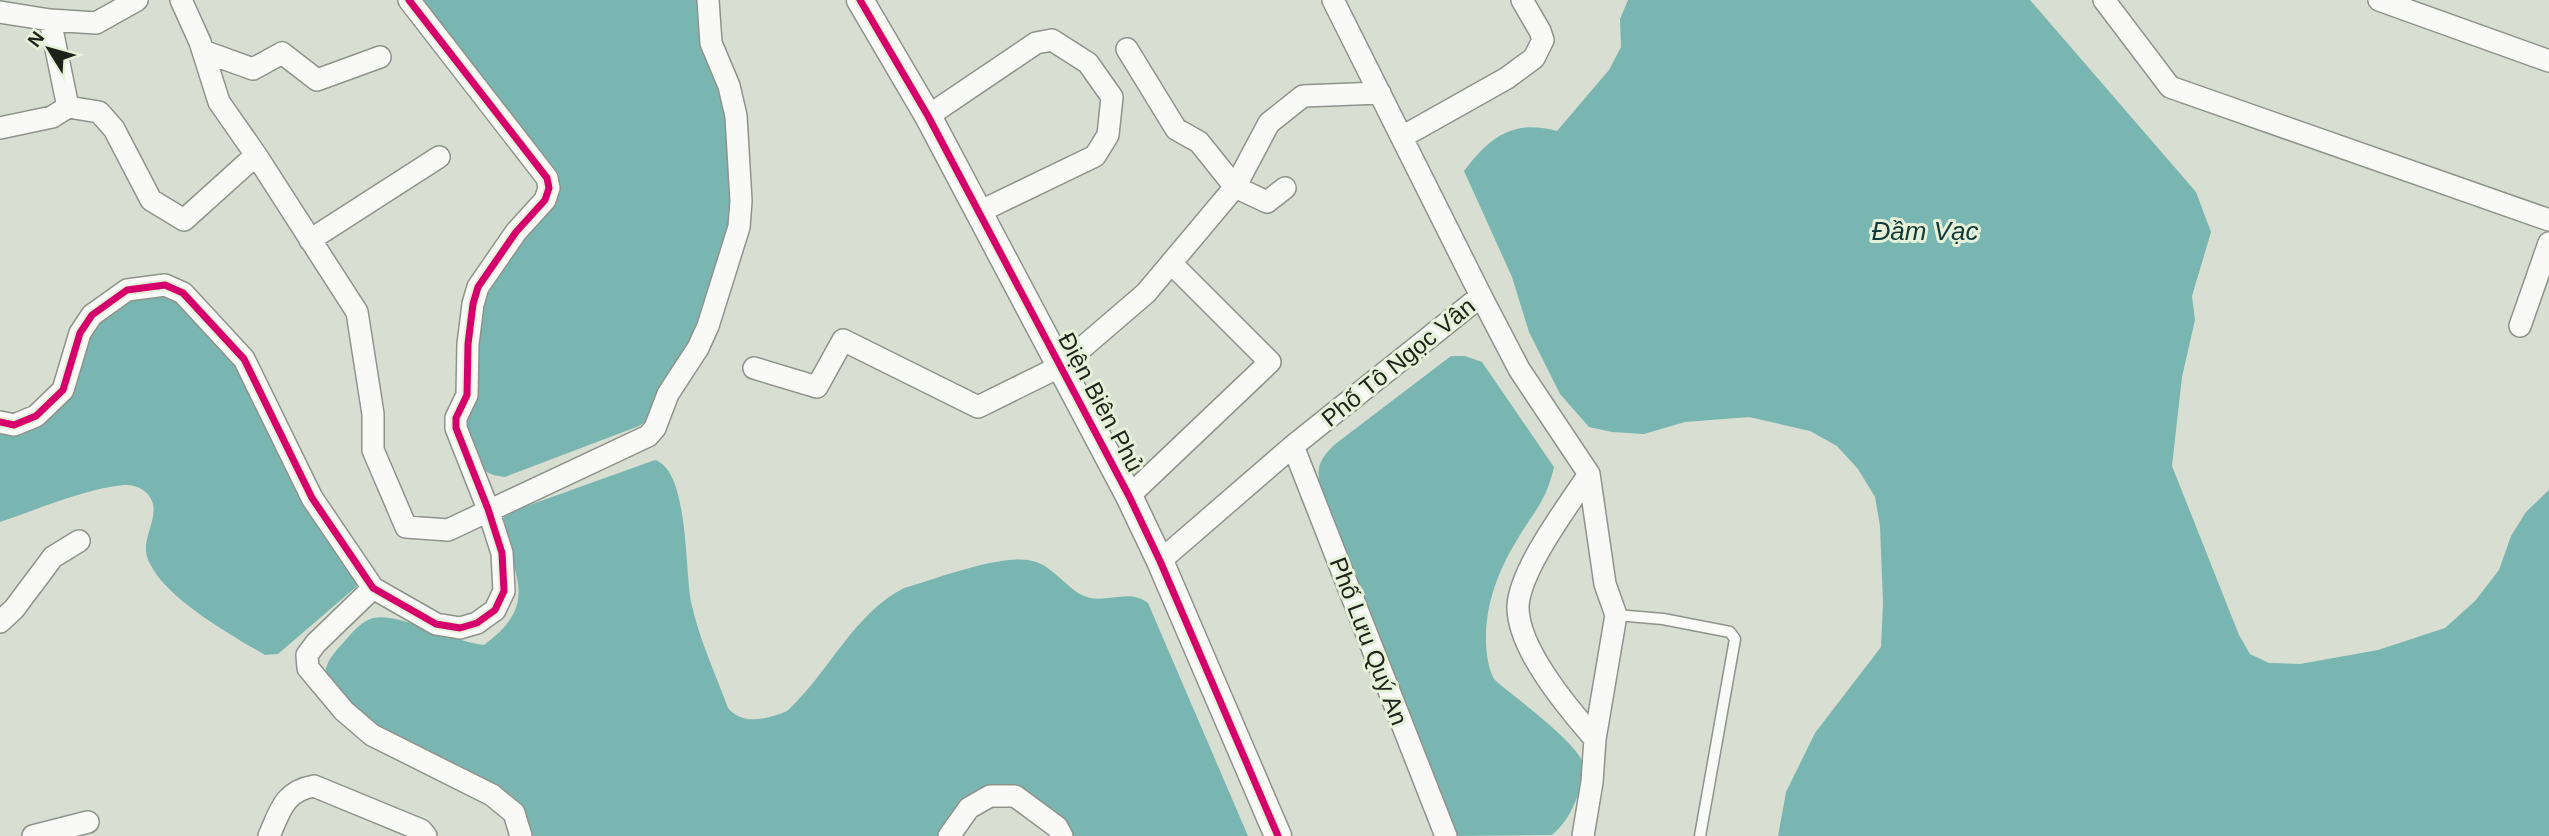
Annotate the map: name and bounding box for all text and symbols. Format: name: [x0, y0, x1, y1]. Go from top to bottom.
north arrow: [14, 14, 84, 84]
text: N: [23, 27, 48, 51]
water label: Đầm Vạc: [1872, 216, 1978, 246]
street label: Phố Tô Ngọc Vân: [1316, 292, 1480, 432]
street label: Điện Biên Phủ: [1053, 328, 1149, 476]
street label: Phố Lưu Quý An: [1325, 553, 1413, 729]

